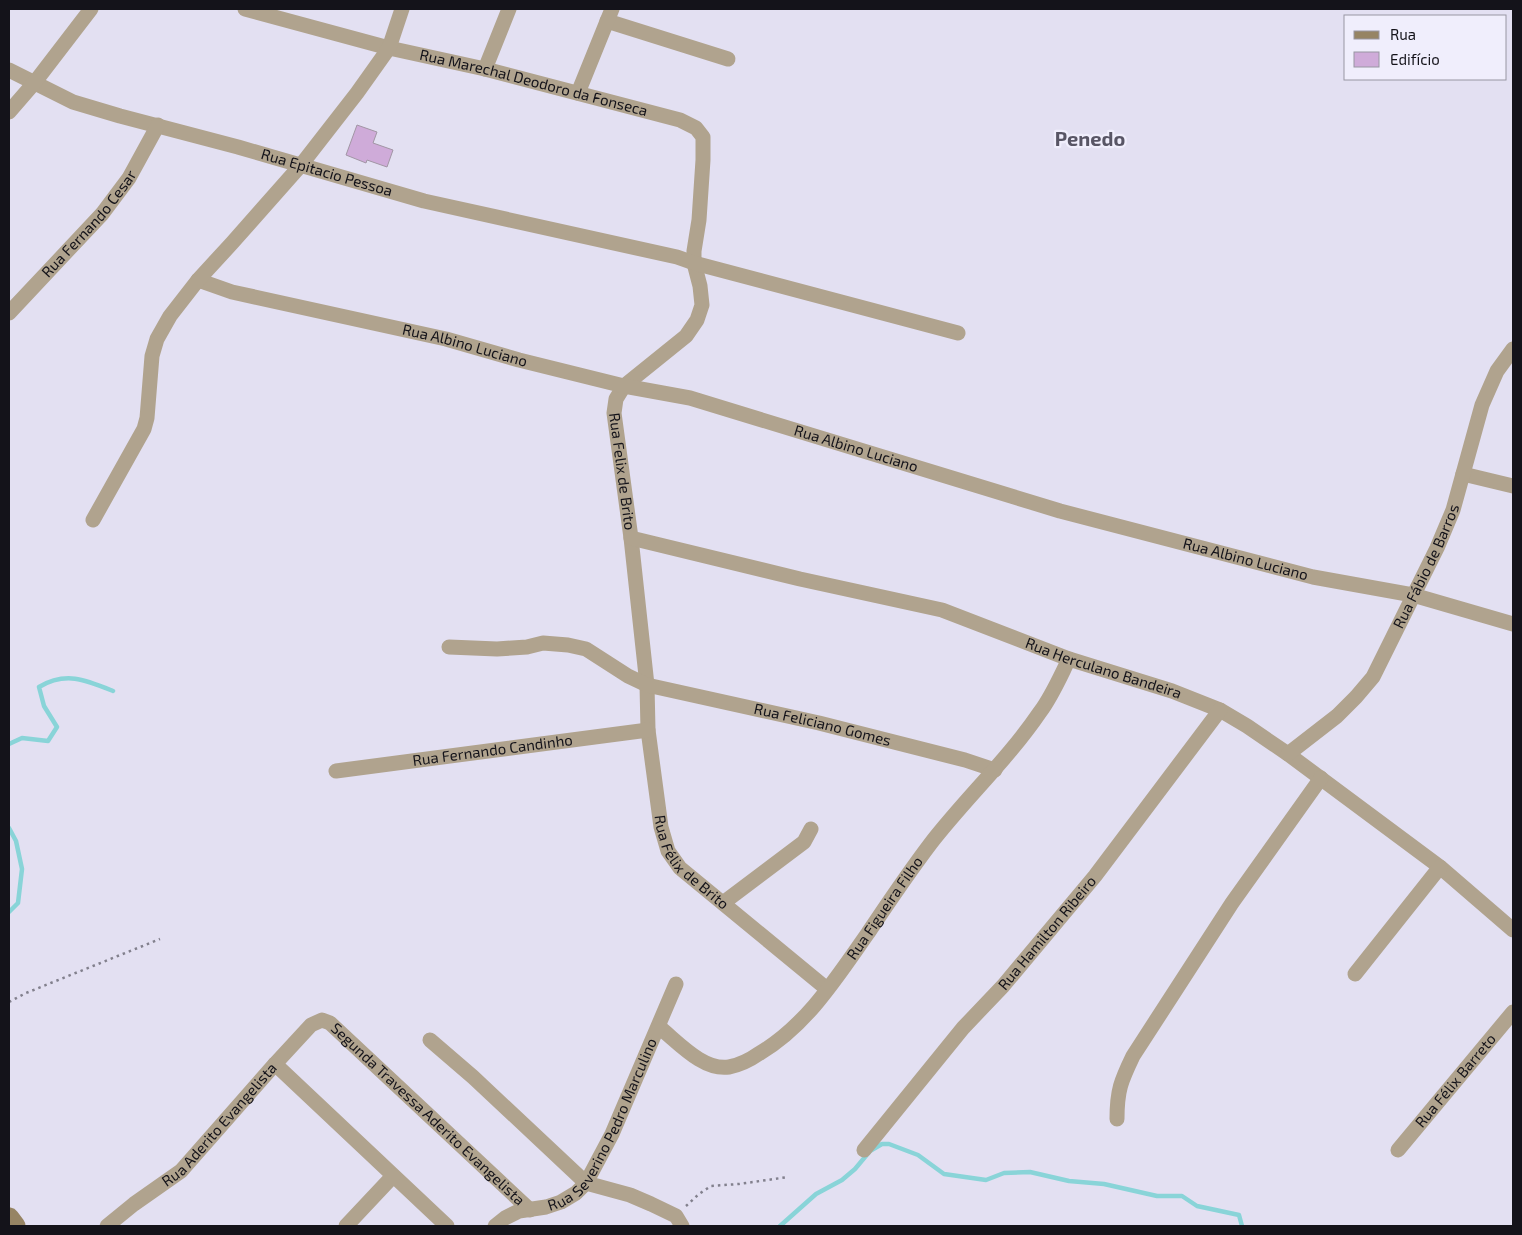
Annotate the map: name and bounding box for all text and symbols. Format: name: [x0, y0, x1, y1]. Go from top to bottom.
legend: [1344, 15, 1507, 80]
text: Rua: [1390, 25, 1416, 43]
street label: Rua Marechal Deodoro da Fonseca: [418, 45, 650, 119]
text: Edifício: [1390, 50, 1440, 68]
district label: Penedo: [1055, 126, 1125, 150]
street label: Rua Epitacio Pessoa: [259, 144, 395, 199]
street label: Rua Fernando Cesar: [37, 167, 139, 281]
street label: Rua Albino Luciano: [401, 320, 529, 370]
street label: Rua Felix de Brito: [606, 412, 640, 531]
street label: Rua Albino Luciano: [792, 420, 921, 475]
street label: Rua Fábio de Barros: [1389, 502, 1462, 631]
street label: Rua Albino Luciano: [1181, 533, 1310, 583]
street label: Rua Herculano Bandeira: [1023, 633, 1185, 702]
street label: Rua Feliciano Gomes: [752, 699, 893, 749]
street label: Rua Fernando Candinho: [411, 730, 574, 769]
street label: Rua Félix de Brito: [651, 814, 733, 913]
street label: Rua Figueira Filho: [842, 853, 926, 963]
street label: Rua Hamilton Ribeiro: [994, 872, 1099, 993]
street label: Segunda Travessa Aderito Evangelista: [328, 1019, 529, 1208]
street label: Rua Félix Barreto: [1411, 1030, 1499, 1131]
street label: Rua Severino Pedro Marculino: [545, 1035, 660, 1214]
street label: Rua Aderito Evangelista: [158, 1059, 280, 1190]

